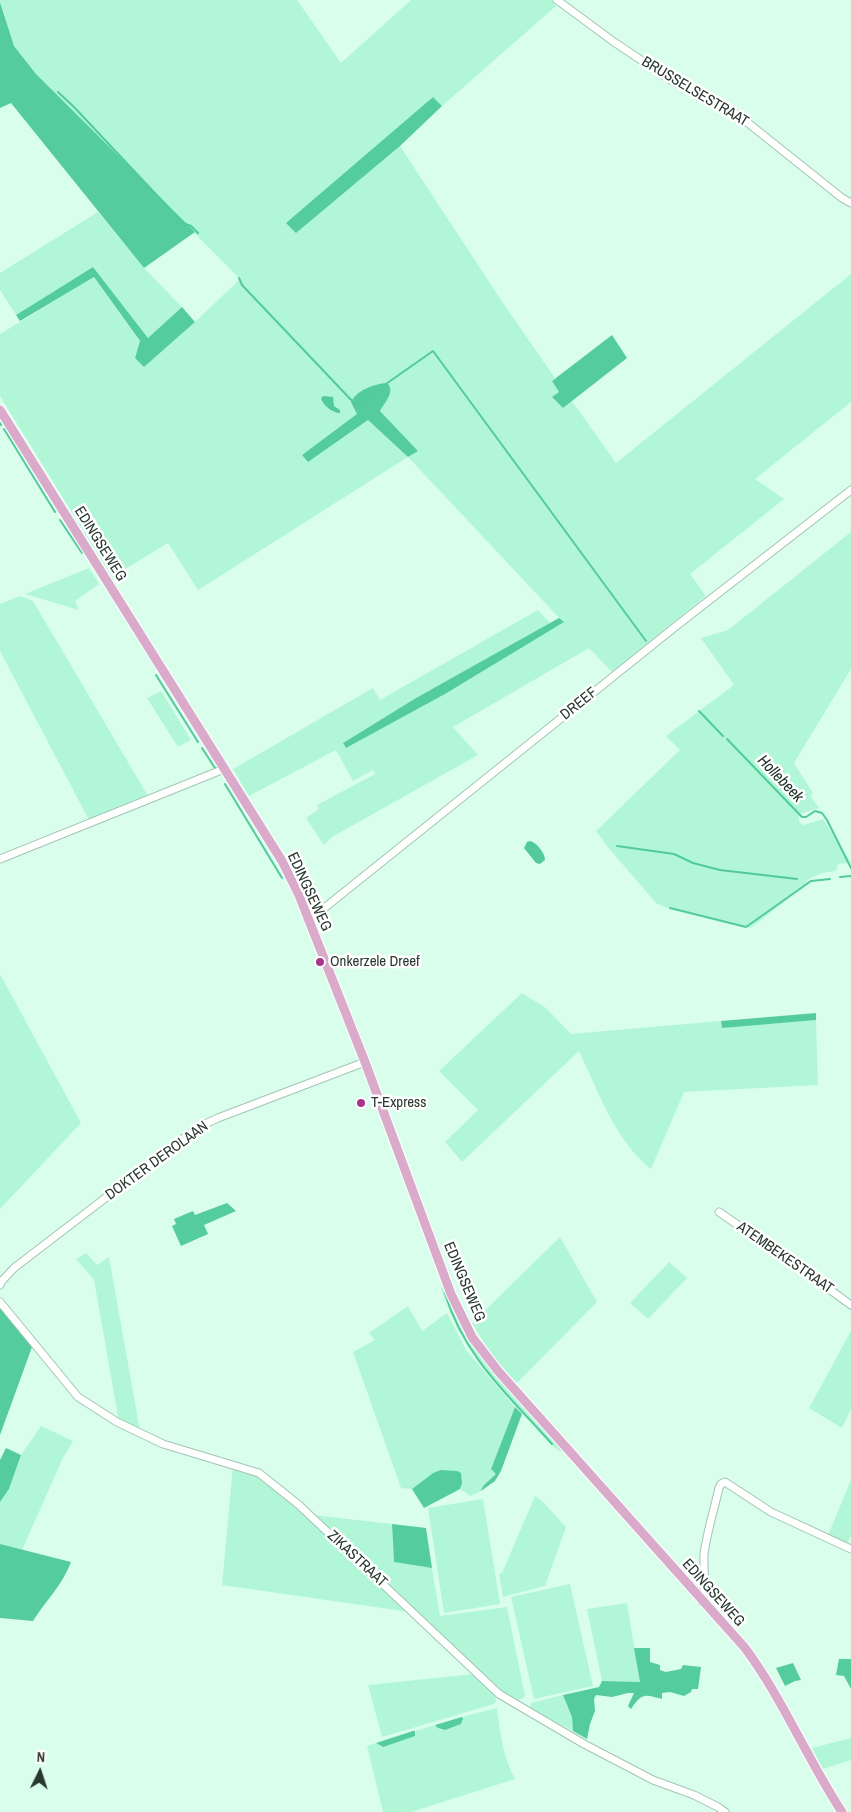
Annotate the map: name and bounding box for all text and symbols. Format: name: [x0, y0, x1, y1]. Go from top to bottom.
street label: BRUSSELSESTRAAT: [638, 53, 752, 131]
street label: EDINGSEWEG: [70, 503, 130, 585]
street label: DREEF: [557, 684, 601, 724]
water label: Hollebeek: [753, 751, 807, 807]
street label: EDINGSEWEG: [283, 850, 335, 934]
place label: Onkerzele Dreef: [330, 953, 420, 971]
marker: Onkerzele Dreef: [314, 956, 326, 968]
place label: T-Express: [371, 1094, 426, 1112]
marker: T-Express: [355, 1097, 367, 1109]
street label: DOKTER DEROLAAN: [102, 1118, 212, 1204]
street label: ATEMBEKESTRAAT: [733, 1218, 837, 1298]
street label: EDINGSEWEG: [439, 1239, 489, 1325]
street label: ZIKASTRAAT: [323, 1527, 391, 1591]
street label: EDINGSEWEG: [678, 1555, 748, 1631]
north arrow: [15, 1747, 65, 1797]
text: N: [36, 1748, 46, 1766]

